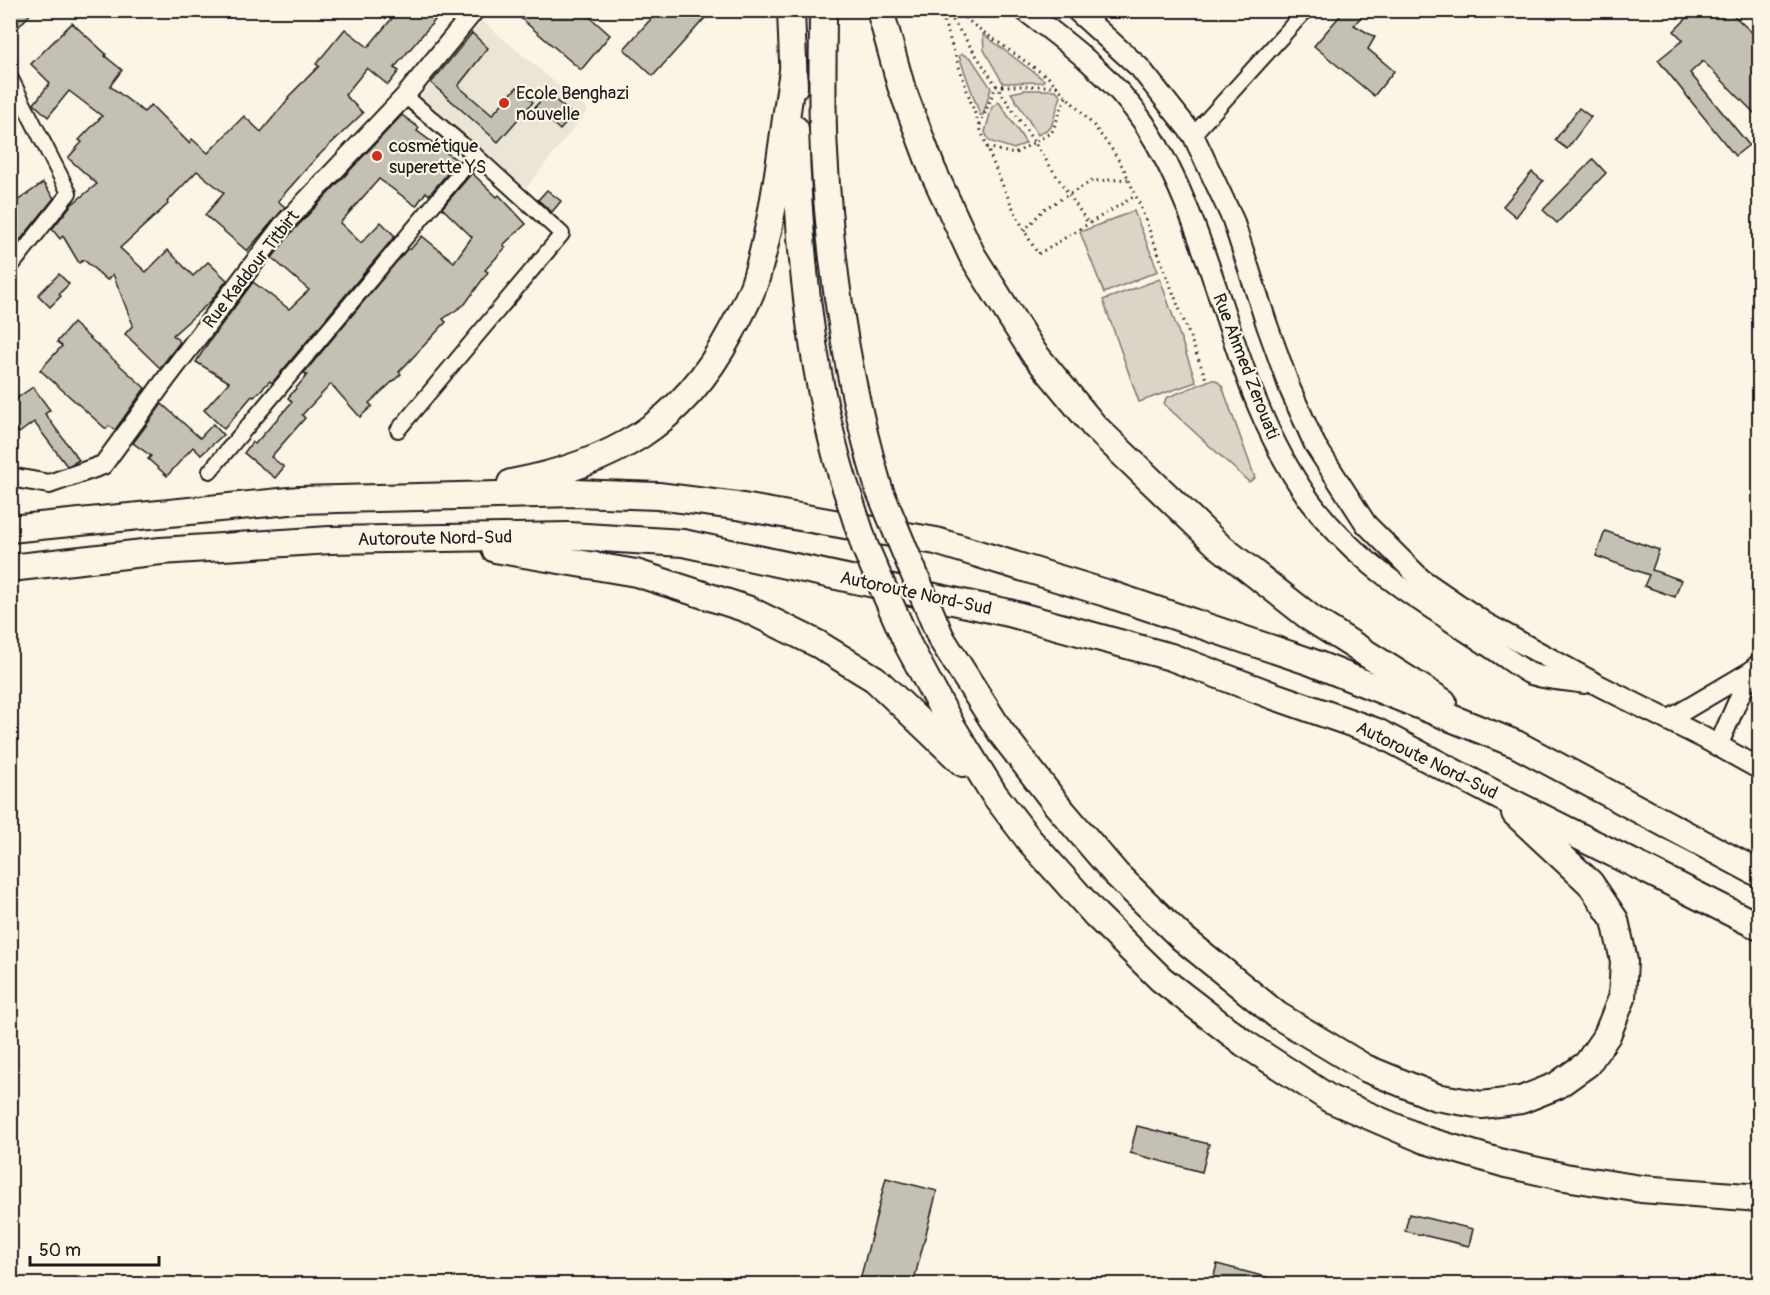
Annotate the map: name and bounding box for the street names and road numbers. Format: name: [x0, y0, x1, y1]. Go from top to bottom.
street label: Rue Kaddour Titbirt: [198, 205, 305, 333]
street label: Rue Ahmed Zerouati: [1207, 290, 1284, 442]
street label: Autoroute Nord-Sud: [358, 526, 512, 551]
street label: Autoroute Nord-Sud: [838, 566, 994, 621]
street label: Autoroute Nord-Sud: [1352, 716, 1501, 805]

